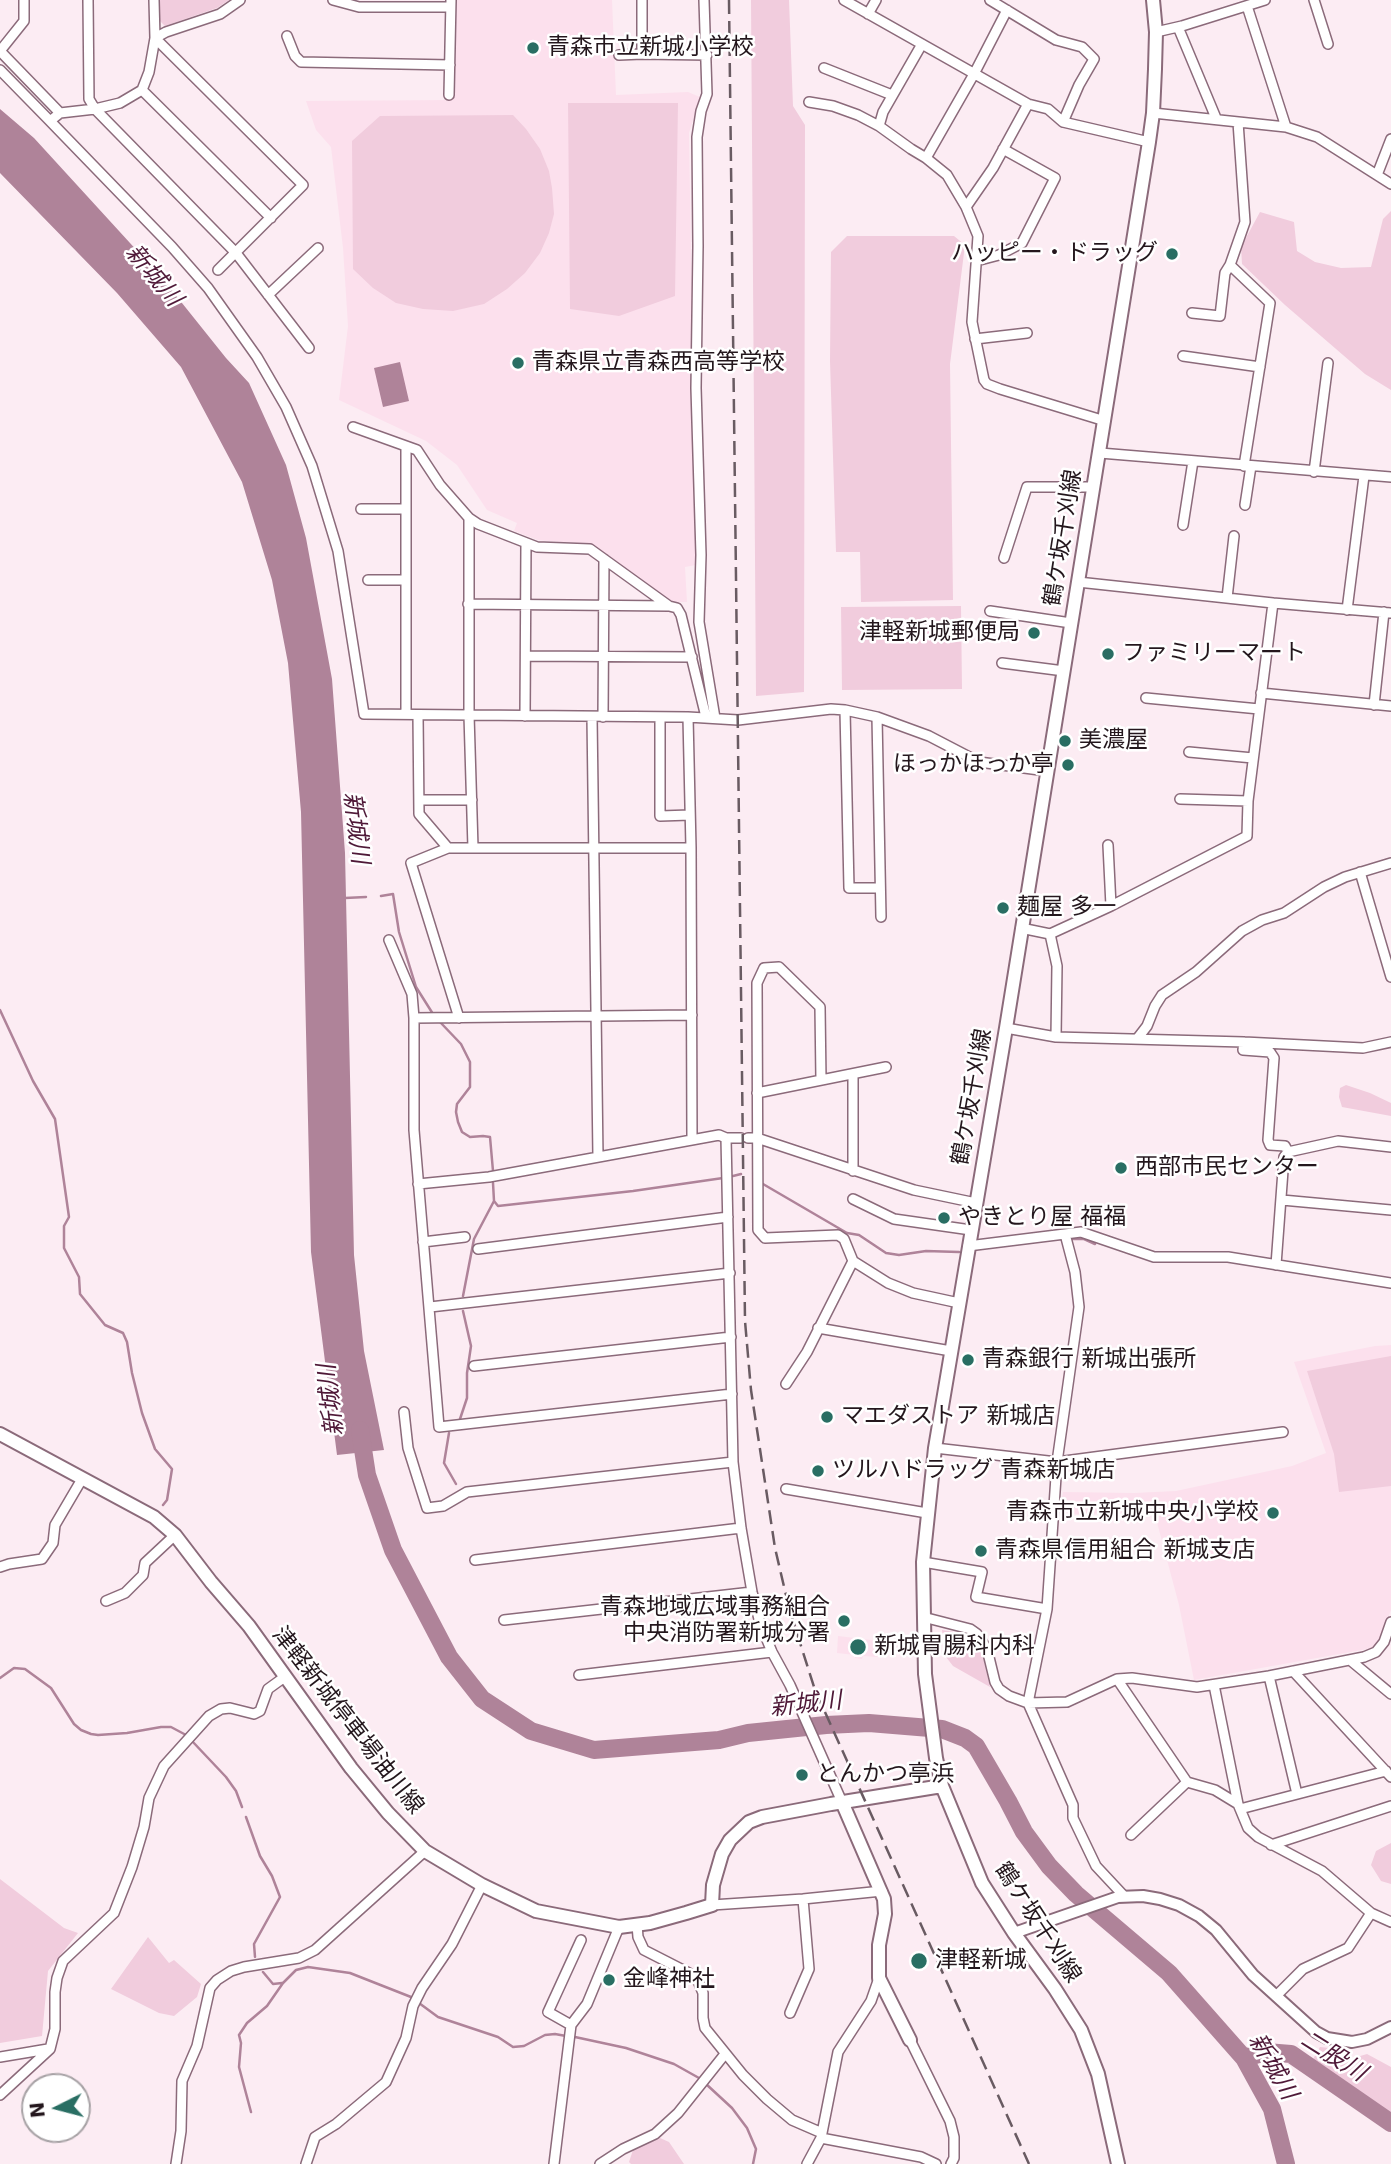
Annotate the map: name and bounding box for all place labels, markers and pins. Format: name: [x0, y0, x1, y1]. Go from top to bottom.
place label: 青森市立新城小学校: [547, 34, 754, 62]
marker: 青森市立新城小学校: [525, 40, 541, 56]
place label: ハッピー・ドラッグ: [951, 240, 1158, 268]
marker: ハッピー・ドラッグ: [1164, 246, 1180, 262]
place label: 青森県立青森西高等学校: [532, 349, 785, 377]
marker: 青森県立青森西高等学校: [510, 355, 526, 371]
place label: 津軽新城郵便局: [859, 619, 1020, 647]
marker: 津軽新城郵便局: [1026, 625, 1042, 641]
place label: ファミリーマート: [1122, 640, 1306, 668]
marker: ファミリーマート: [1100, 646, 1116, 662]
place label: 美濃屋: [1079, 727, 1148, 755]
marker: 美濃屋: [1057, 733, 1073, 749]
place label: ほっかほっか亭: [893, 751, 1054, 779]
marker: ほっかほっか亭: [1060, 757, 1076, 773]
place label: 麺屋 多一: [1017, 894, 1116, 922]
marker: 麺屋 多一: [995, 900, 1011, 916]
place label: 西部市民センター: [1135, 1154, 1319, 1182]
marker: 西部市民センター: [1113, 1160, 1129, 1176]
place label: やきとり屋 福福: [958, 1204, 1126, 1232]
marker: やきとり屋 福福: [936, 1210, 952, 1226]
place label: 青森銀行 新城出張所: [982, 1346, 1196, 1374]
marker: 青森銀行 新城出張所: [960, 1352, 976, 1368]
place label: マエダストア 新城店: [841, 1403, 1055, 1431]
marker: マエダストア 新城店: [819, 1409, 835, 1425]
place label: ツルハドラッグ 青森新城店: [832, 1457, 1115, 1485]
marker: ツルハドラッグ 青森新城店: [810, 1463, 826, 1479]
place label: 青森市立新城中央小学校: [1006, 1499, 1259, 1527]
marker: 青森市立新城中央小学校: [1265, 1505, 1281, 1521]
place label: 青森県信用組合 新城支店: [995, 1537, 1255, 1565]
marker: 青森県信用組合 新城支店: [973, 1543, 989, 1559]
place label: 青森地域広域事務組合 中央消防署新城分署: [600, 1594, 830, 1648]
marker: 青森地域広域事務組合 中央消防署新城分署: [836, 1613, 852, 1629]
place label: 新城胃腸科内科: [874, 1633, 1035, 1661]
marker: 新城胃腸科内科: [848, 1637, 868, 1657]
place label: とんかつ亭浜: [816, 1761, 954, 1789]
marker: とんかつ亭浜: [794, 1767, 810, 1783]
place label: 津軽新城: [935, 1947, 1027, 1975]
marker: 津軽新城: [909, 1951, 929, 1971]
place label: 金峰神社: [623, 1966, 715, 1994]
marker: 金峰神社: [601, 1972, 617, 1988]

